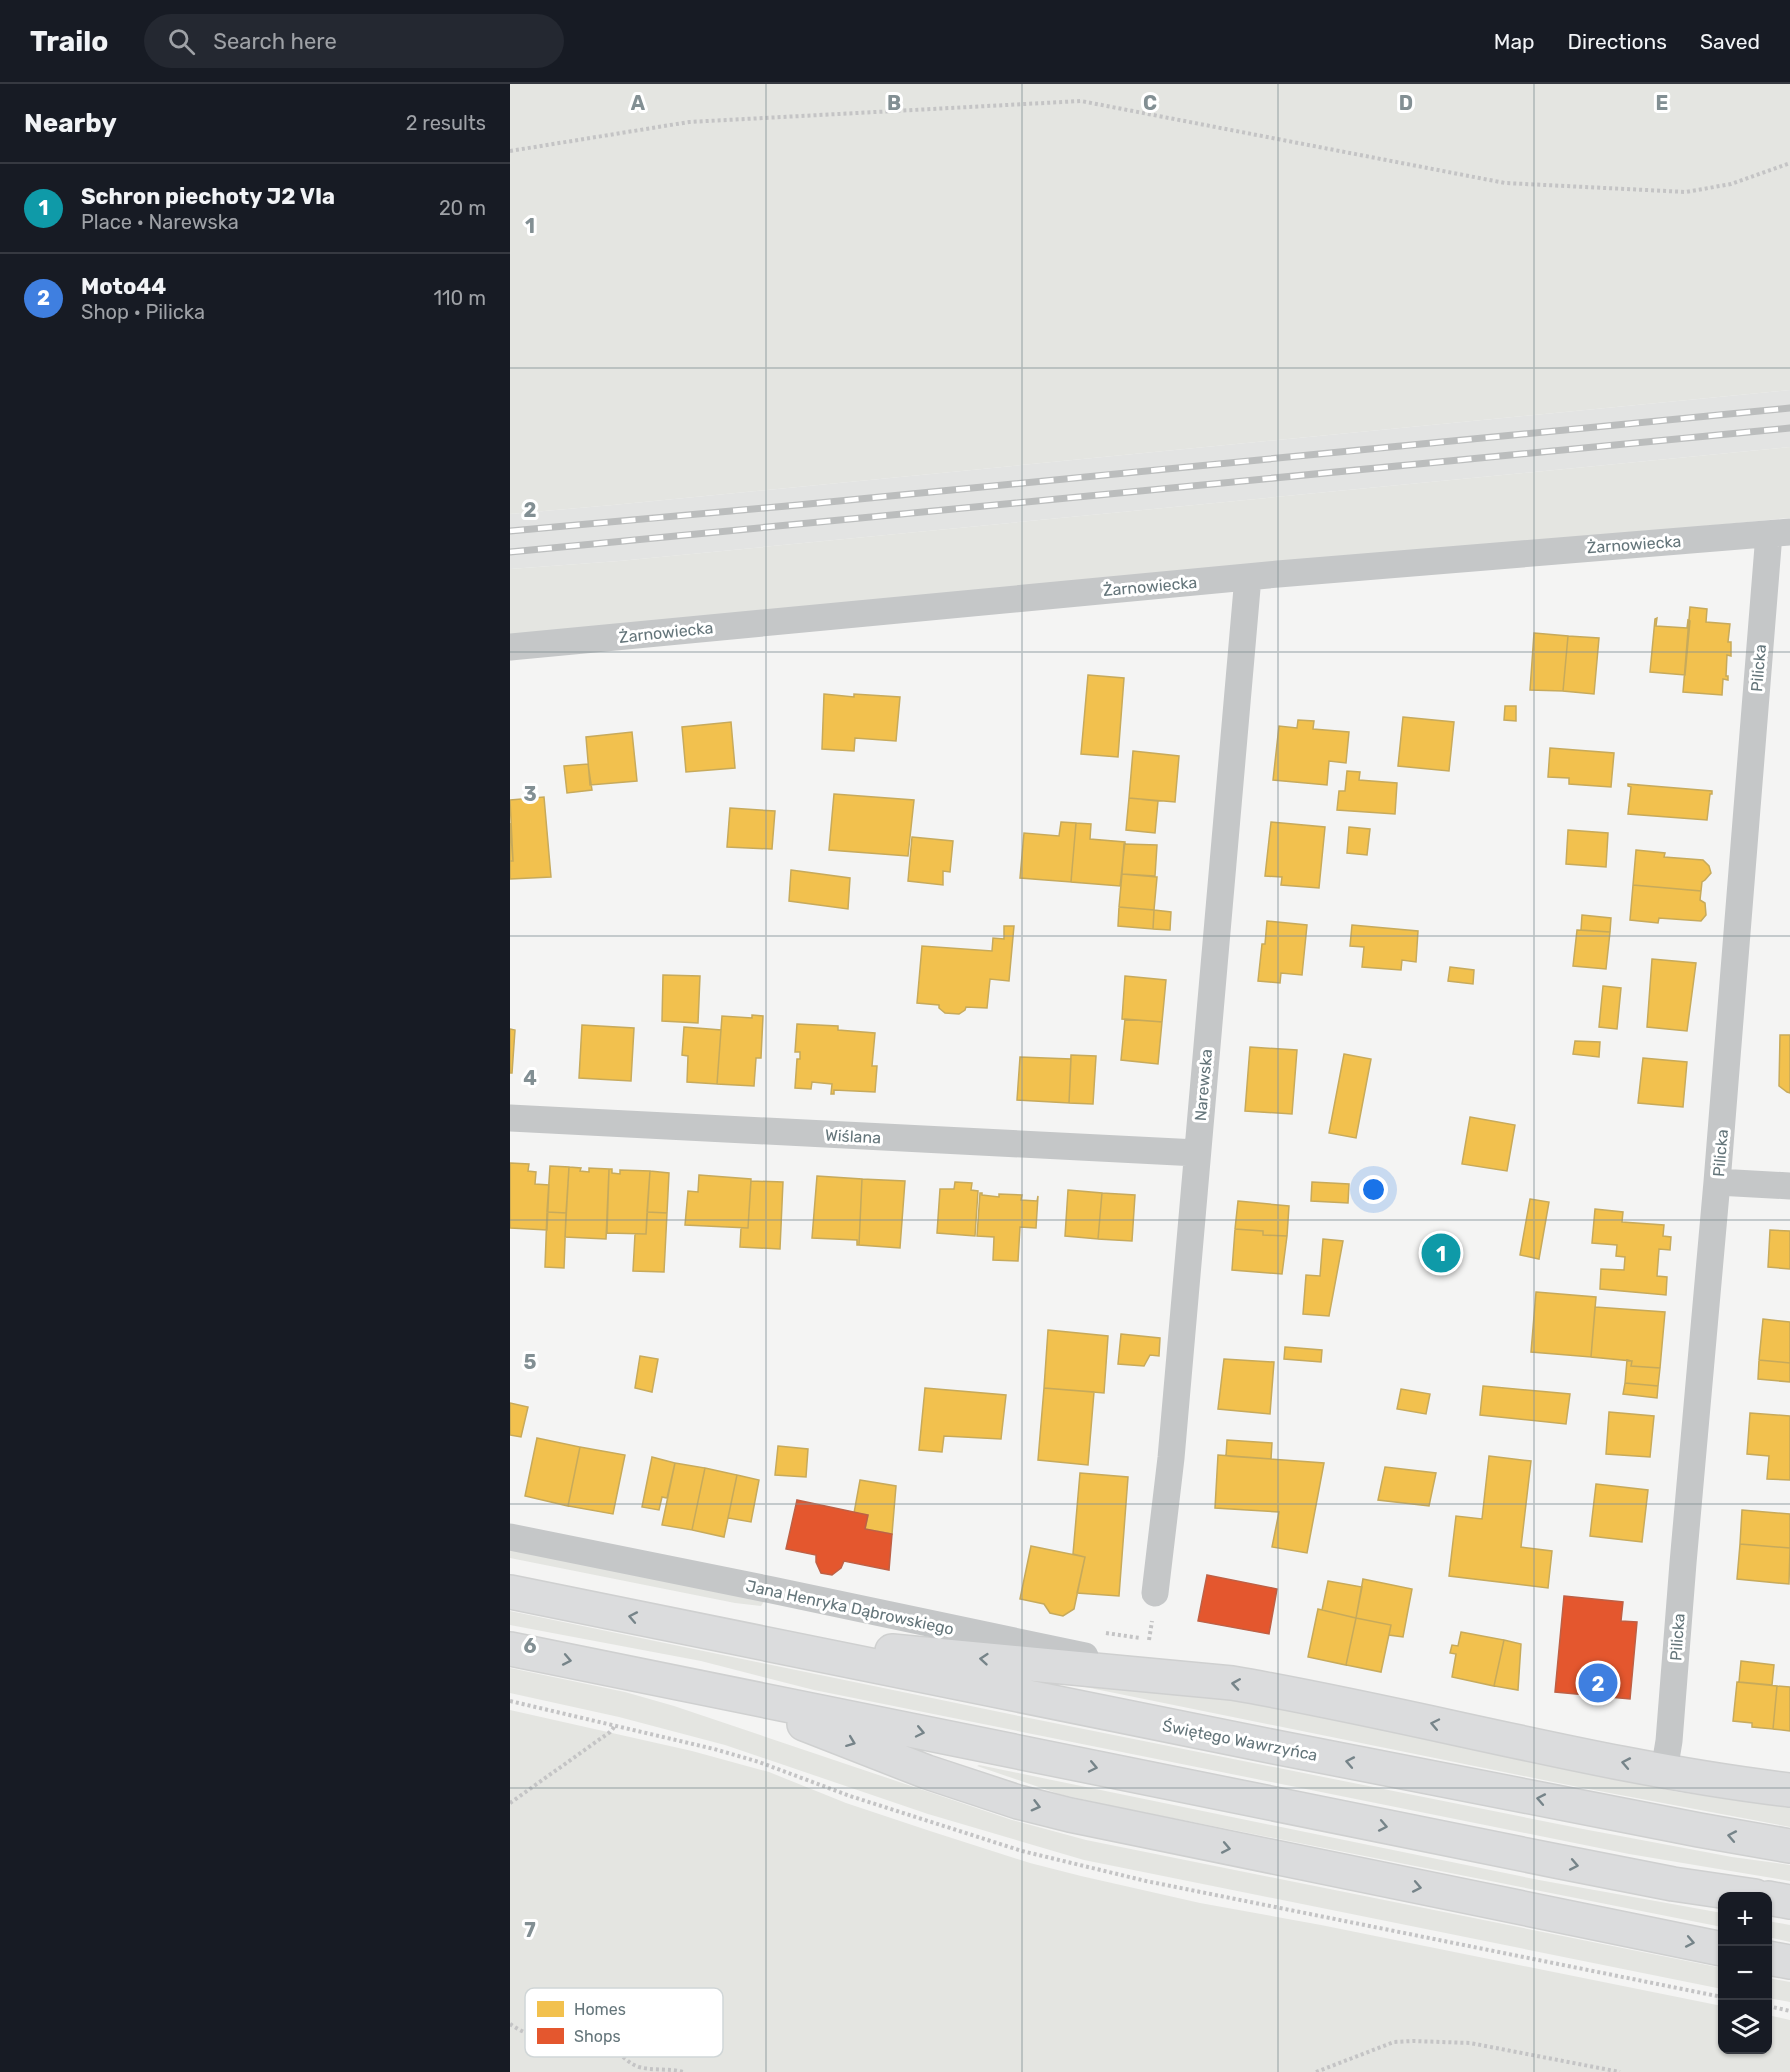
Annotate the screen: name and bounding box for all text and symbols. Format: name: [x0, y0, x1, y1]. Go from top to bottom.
search box: [144, 14, 564, 68]
text: Trailo: [30, 25, 108, 58]
icon: search: [165, 25, 198, 58]
text: Search here: [213, 28, 337, 55]
text: Map: [1494, 29, 1535, 54]
text: Directions: [1568, 29, 1667, 54]
text: Saved: [1700, 29, 1760, 54]
text: A: [631, 91, 646, 115]
text: B: [887, 91, 901, 115]
text: C: [1143, 91, 1157, 115]
text: D: [1399, 91, 1413, 115]
text: E: [1656, 91, 1668, 115]
text: Nearby: [24, 108, 117, 139]
text: 2 results: [406, 111, 486, 135]
text: Schron piechoty J2 VIa: [81, 183, 335, 210]
text: 1: [39, 196, 48, 220]
text: 20 m: [439, 196, 486, 220]
text: Place · Narewska: [81, 210, 239, 234]
text: 1: [525, 214, 535, 238]
text: Moto44: [81, 273, 166, 300]
text: 2: [37, 286, 50, 310]
text: 110 m: [434, 286, 486, 310]
text: Shop · Pilicka: [81, 300, 205, 324]
text: 2: [524, 498, 537, 522]
street label: Żarnowiecka: [1586, 532, 1682, 557]
street label: Żarnowiecka: [1102, 573, 1198, 600]
street label: Żarnowiecka: [618, 618, 714, 647]
street label: Pilicka: [1747, 643, 1770, 693]
text: 3: [523, 782, 537, 806]
street label: Narewska: [1191, 1048, 1216, 1122]
text: 4: [523, 1066, 537, 1090]
street label: Wiślana: [824, 1126, 881, 1147]
street label: Pilicka: [1709, 1128, 1732, 1178]
your location: [1359, 1175, 1388, 1204]
pin: 1: [1422, 1230, 1460, 1276]
text: 5: [524, 1350, 537, 1374]
street label: Jana Henryka Dąbrowskiego: [744, 1576, 956, 1639]
one-way arrow: [628, 1611, 638, 1624]
street label: Pilicka: [1666, 1613, 1689, 1661]
text: 6: [523, 1634, 537, 1658]
one-way arrow: [562, 1653, 572, 1666]
one-way arrow: [980, 1653, 989, 1666]
pin: 2: [1578, 1660, 1618, 1706]
one-way arrow: [1231, 1678, 1241, 1690]
street label: Świętego Wawrzyńca: [1161, 1715, 1319, 1766]
one-way arrow: [1430, 1718, 1440, 1731]
one-way arrow: [915, 1725, 925, 1738]
one-way arrow: [846, 1735, 856, 1748]
one-way arrow: [1345, 1756, 1355, 1769]
one-way arrow: [1621, 1757, 1631, 1770]
one-way arrow: [1087, 1760, 1097, 1773]
one-way arrow: [1536, 1793, 1546, 1806]
one-way arrow: [1030, 1799, 1040, 1812]
one-way arrow: [1377, 1819, 1387, 1832]
one-way arrow: [1728, 1830, 1738, 1843]
one-way arrow: [1221, 1841, 1231, 1854]
one-way arrow: [1568, 1858, 1578, 1871]
one-way arrow: [1412, 1880, 1422, 1893]
map controls: [1718, 1892, 1772, 2054]
button: +: [1718, 1892, 1772, 1946]
text: 7: [524, 1918, 536, 1942]
one-way arrow: [1685, 1935, 1695, 1948]
button: −: [1718, 1946, 1772, 2000]
legend: [525, 1988, 723, 2057]
text: Homes: [574, 2000, 626, 2019]
button: layers: [1718, 2000, 1772, 2054]
text: Shops: [574, 2027, 621, 2046]

